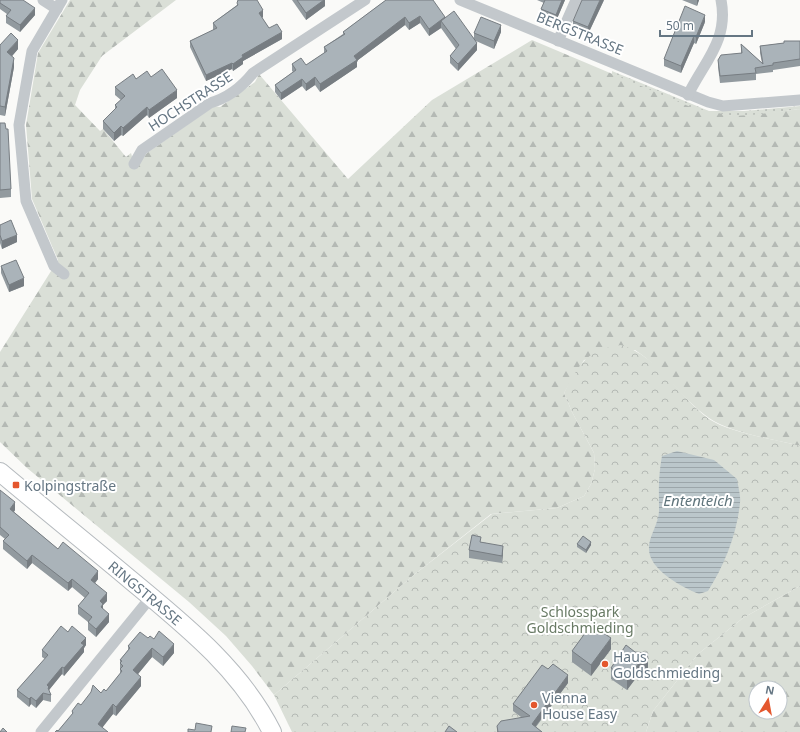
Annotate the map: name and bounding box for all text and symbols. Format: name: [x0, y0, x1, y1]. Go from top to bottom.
street label: BERGSTRASSE: [534, 7, 626, 59]
scale bar: [660, 12, 752, 38]
text: 50 m: [666, 17, 694, 34]
street label: HOCHSTRASSE: [144, 67, 236, 135]
place label: Kolpingstraße: [24, 476, 116, 495]
marker: Kolpingstraße: [11, 480, 21, 490]
water label: Ententeich: [663, 490, 733, 510]
street label: RINGSTRASSE: [105, 556, 186, 629]
park label: Schlosspark Goldschmieding: [526, 602, 634, 637]
place label: Haus Goldschmieding: [613, 647, 720, 682]
marker: Haus Goldschmieding: [600, 659, 610, 669]
north arrow: [748, 680, 788, 720]
text: N: [764, 681, 776, 698]
place label: Vienna House Easy: [542, 688, 618, 723]
marker: Vienna House Easy: [529, 700, 539, 710]

